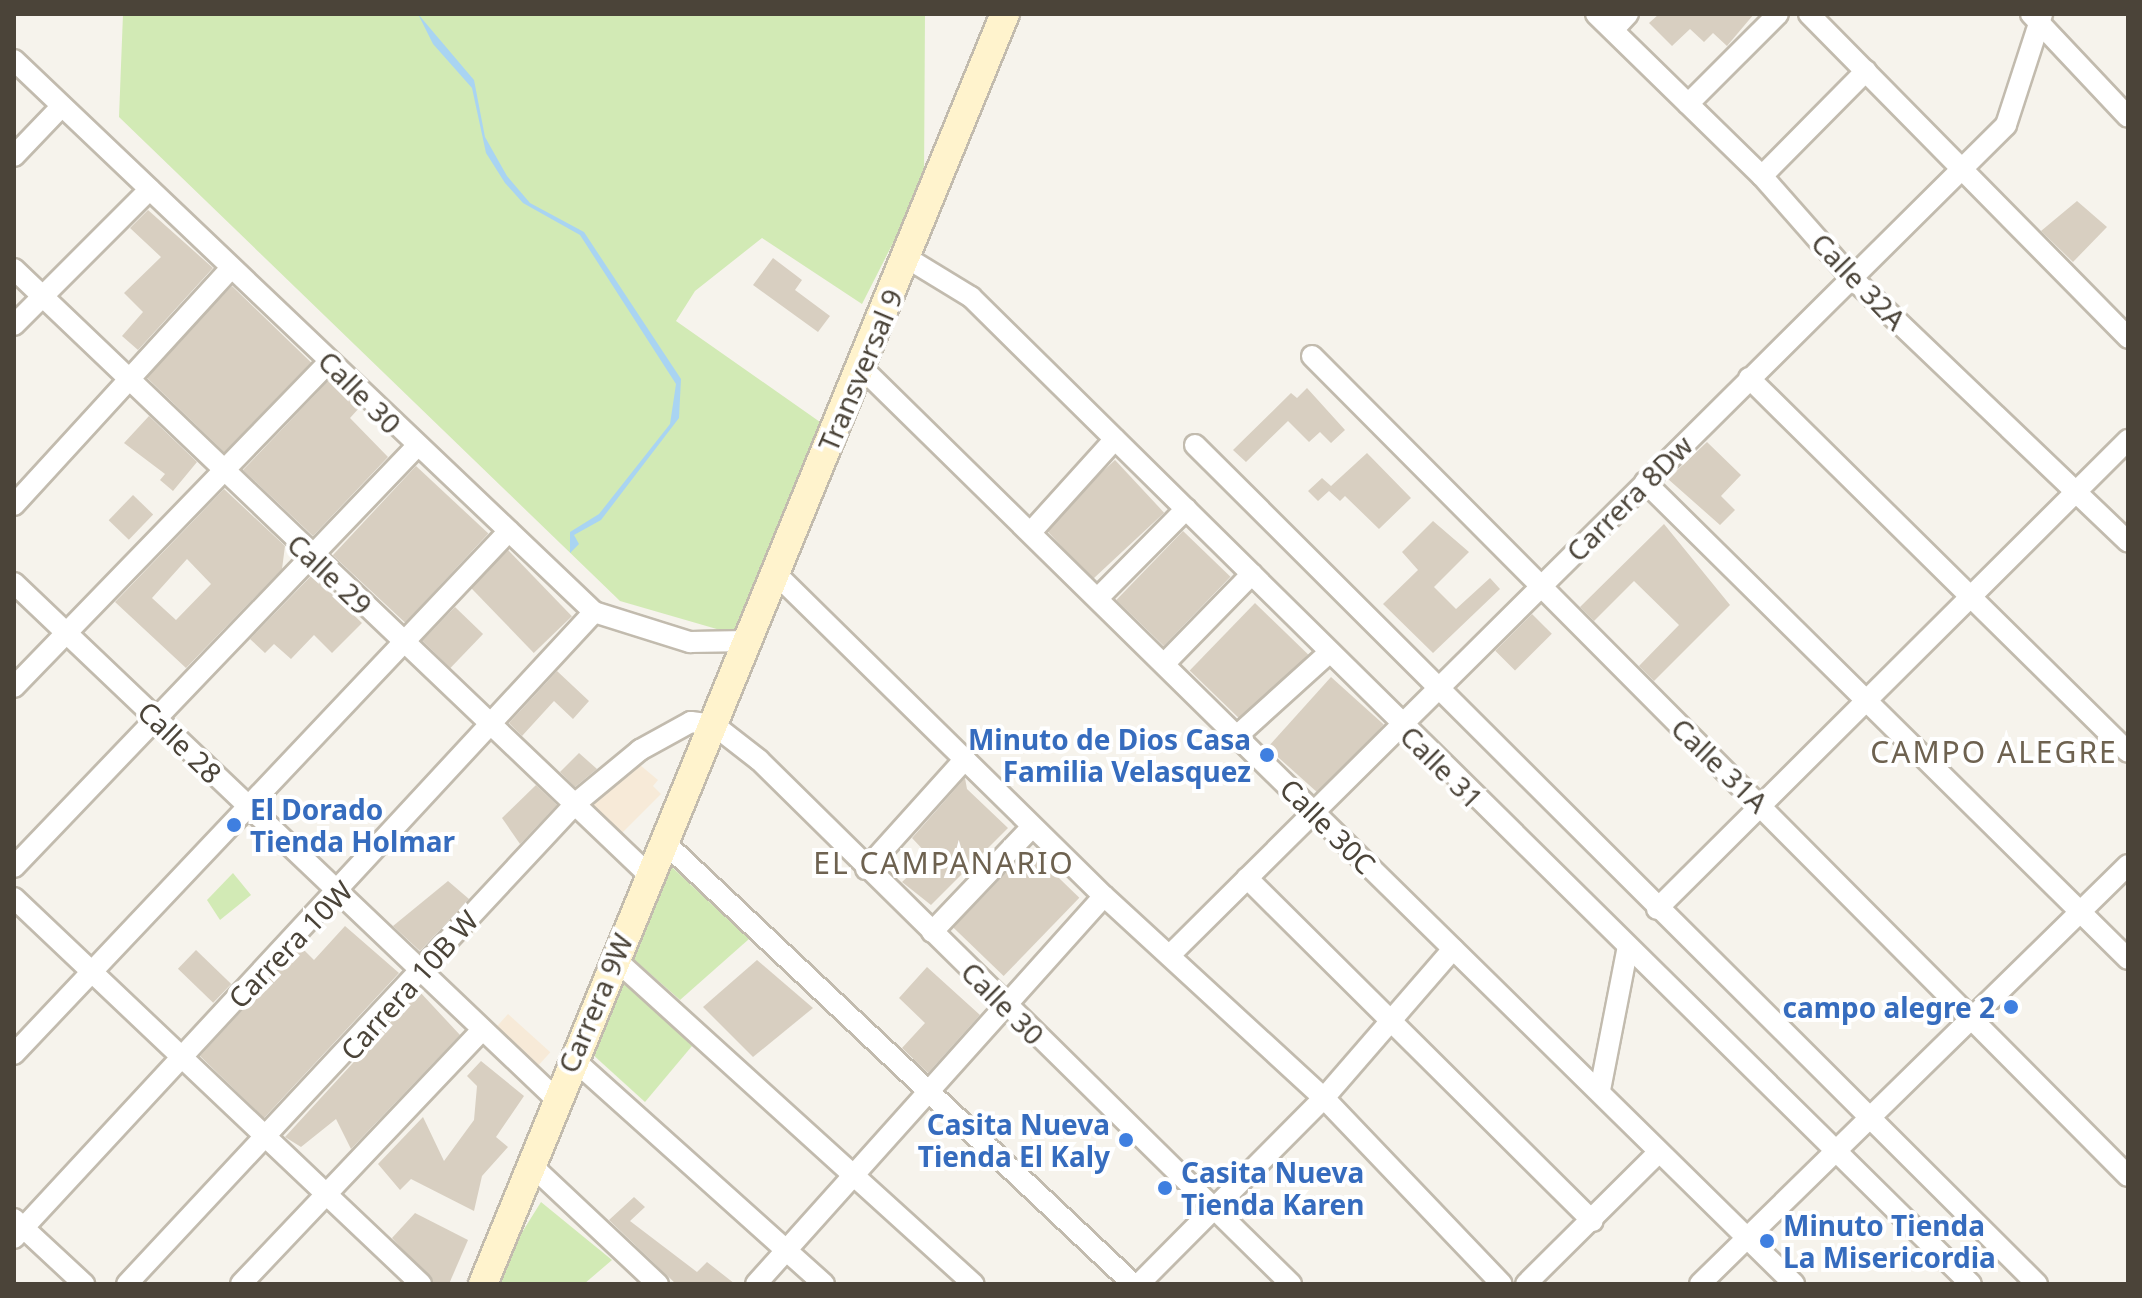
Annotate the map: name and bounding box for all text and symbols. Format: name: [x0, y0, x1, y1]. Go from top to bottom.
street label: Calle 32A: [1805, 226, 1913, 336]
street label: Transversal 9: [811, 284, 909, 456]
street label: Calle 30: [312, 344, 408, 440]
street label: Carrera 8Dw: [1559, 428, 1699, 568]
street label: Calle 29: [281, 527, 379, 621]
street label: Calle 28: [131, 694, 229, 790]
street label: Calle 31A: [1665, 711, 1775, 819]
street label: Calle 31: [1394, 719, 1490, 815]
place label: Minuto de Dios Casa Familia Velasquez: [968, 722, 1251, 788]
district label: CAMPO ALEGRE: [1870, 734, 2118, 770]
marker: Minuto de Dios Casa Familia Velasquez: [1258, 746, 1276, 764]
street label: Calle 30C: [1273, 771, 1383, 881]
place label: El Dorado Tienda Holmar: [250, 792, 455, 858]
marker: El Dorado Tienda Holmar: [225, 816, 243, 834]
district label: EL CAMPANARIO: [813, 845, 1075, 881]
street label: Carrera 10W: [221, 873, 359, 1015]
street label: Carrera 10B W: [333, 903, 485, 1067]
street label: Carrera 9W: [551, 928, 639, 1078]
street label: Calle 30: [955, 955, 1051, 1051]
place label: campo alegre 2: [1783, 990, 1995, 1024]
marker: campo alegre 2: [2002, 998, 2020, 1016]
place label: Casita Nueva Tienda El Kaly: [918, 1107, 1110, 1173]
marker: Casita Nueva Tienda El Kaly: [1117, 1131, 1135, 1149]
place label: Casita Nueva Tienda Karen: [1181, 1155, 1364, 1221]
marker: Casita Nueva Tienda Karen: [1156, 1179, 1174, 1197]
place label: Minuto Tienda La Misericordia: [1783, 1208, 1996, 1274]
marker: Minuto Tienda La Misericordia: [1758, 1232, 1776, 1250]

